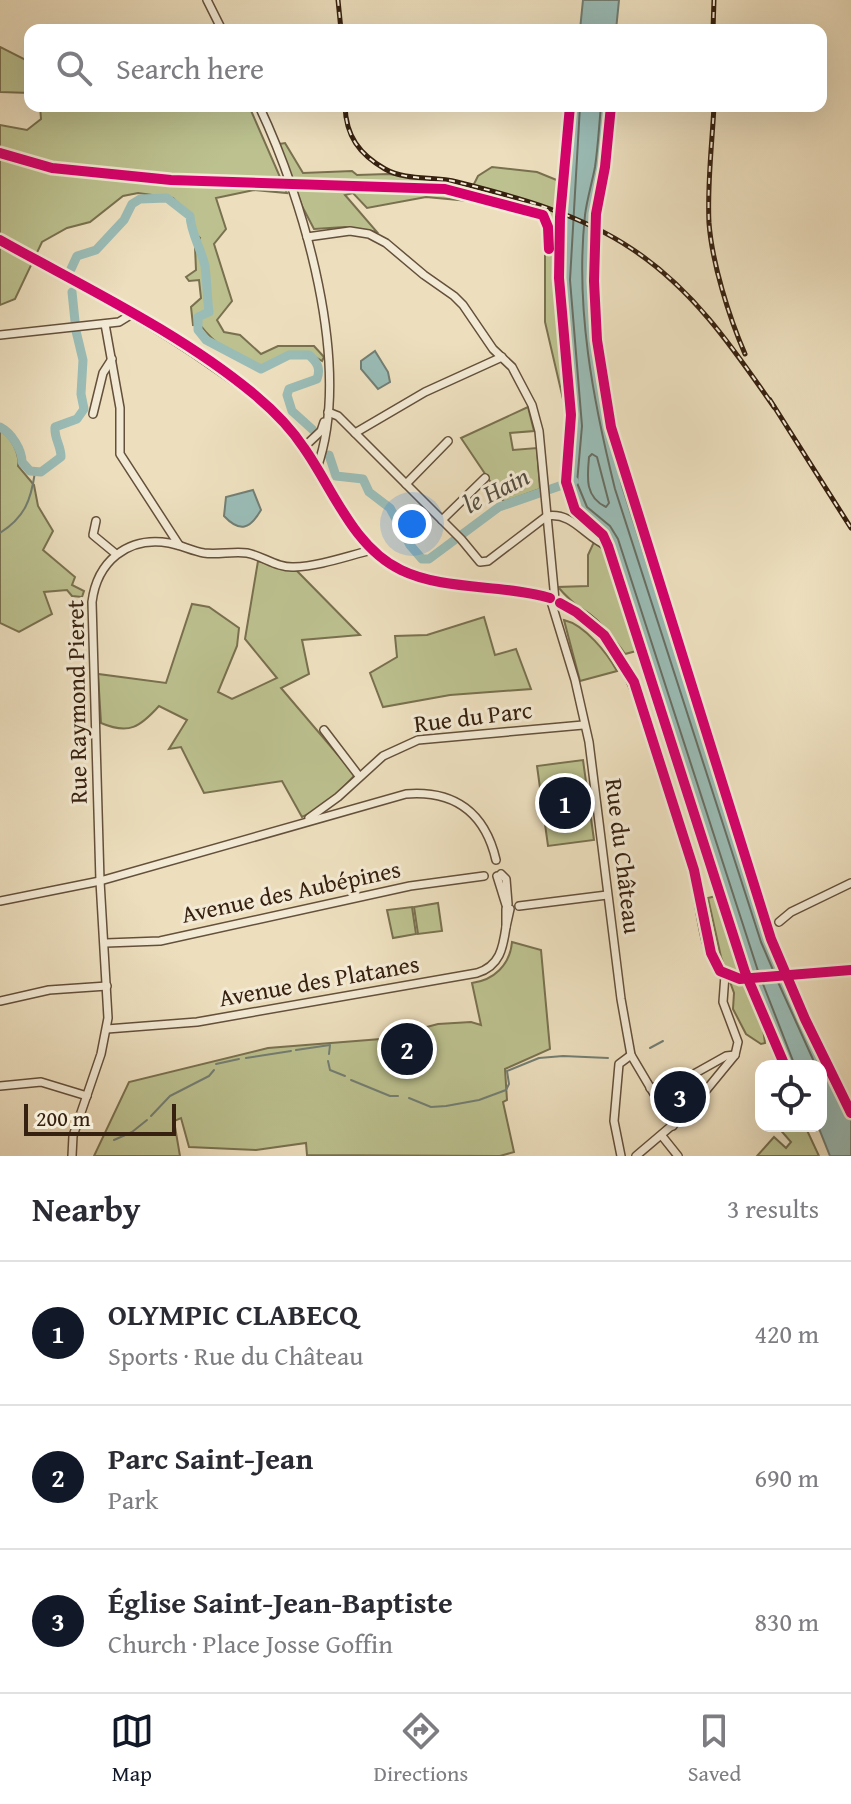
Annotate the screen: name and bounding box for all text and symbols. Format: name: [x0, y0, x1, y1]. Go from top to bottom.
search box: [24, 24, 827, 112]
icon: search: [52, 46, 96, 90]
text: Search here: [116, 46, 264, 90]
water label: le Hain: [456, 456, 536, 523]
your location: [392, 504, 432, 544]
street label: Rue Raymond Pieret: [57, 599, 96, 804]
street label: Rue du Parc: [412, 692, 534, 741]
pin: 1: [539, 773, 591, 833]
street label: Rue du Château: [597, 776, 650, 936]
street label: Avenue des Aubépines: [178, 851, 404, 932]
street label: Avenue des Platanes: [216, 946, 422, 1015]
pin: 2: [381, 1019, 433, 1079]
map controls: [755, 1060, 827, 1132]
button: locate: [755, 1060, 827, 1132]
pin: 3: [654, 1067, 706, 1127]
scale bar: [24, 1100, 176, 1136]
text: 200 m: [36, 1102, 91, 1134]
text: Nearby: [32, 1184, 141, 1233]
text: 3 results: [727, 1189, 819, 1228]
text: OLYMPIC CLABECQ: [108, 1292, 358, 1336]
text: 1: [51, 1314, 65, 1353]
text: 420 m: [754, 1314, 819, 1353]
text: Sports · Rue du Château: [108, 1336, 363, 1375]
text: Parc Saint-Jean: [108, 1436, 313, 1480]
text: 2: [51, 1458, 65, 1497]
text: 690 m: [754, 1458, 819, 1497]
text: Park: [108, 1480, 158, 1519]
text: Église Saint-Jean-Baptiste: [108, 1580, 453, 1624]
text: 3: [51, 1602, 65, 1641]
text: 830 m: [754, 1602, 819, 1641]
text: Church · Place Josse Goffin: [108, 1624, 393, 1663]
tab: Map: [110, 1709, 154, 1789]
tab: Directions: [374, 1709, 468, 1789]
tab: Saved: [688, 1709, 741, 1789]

